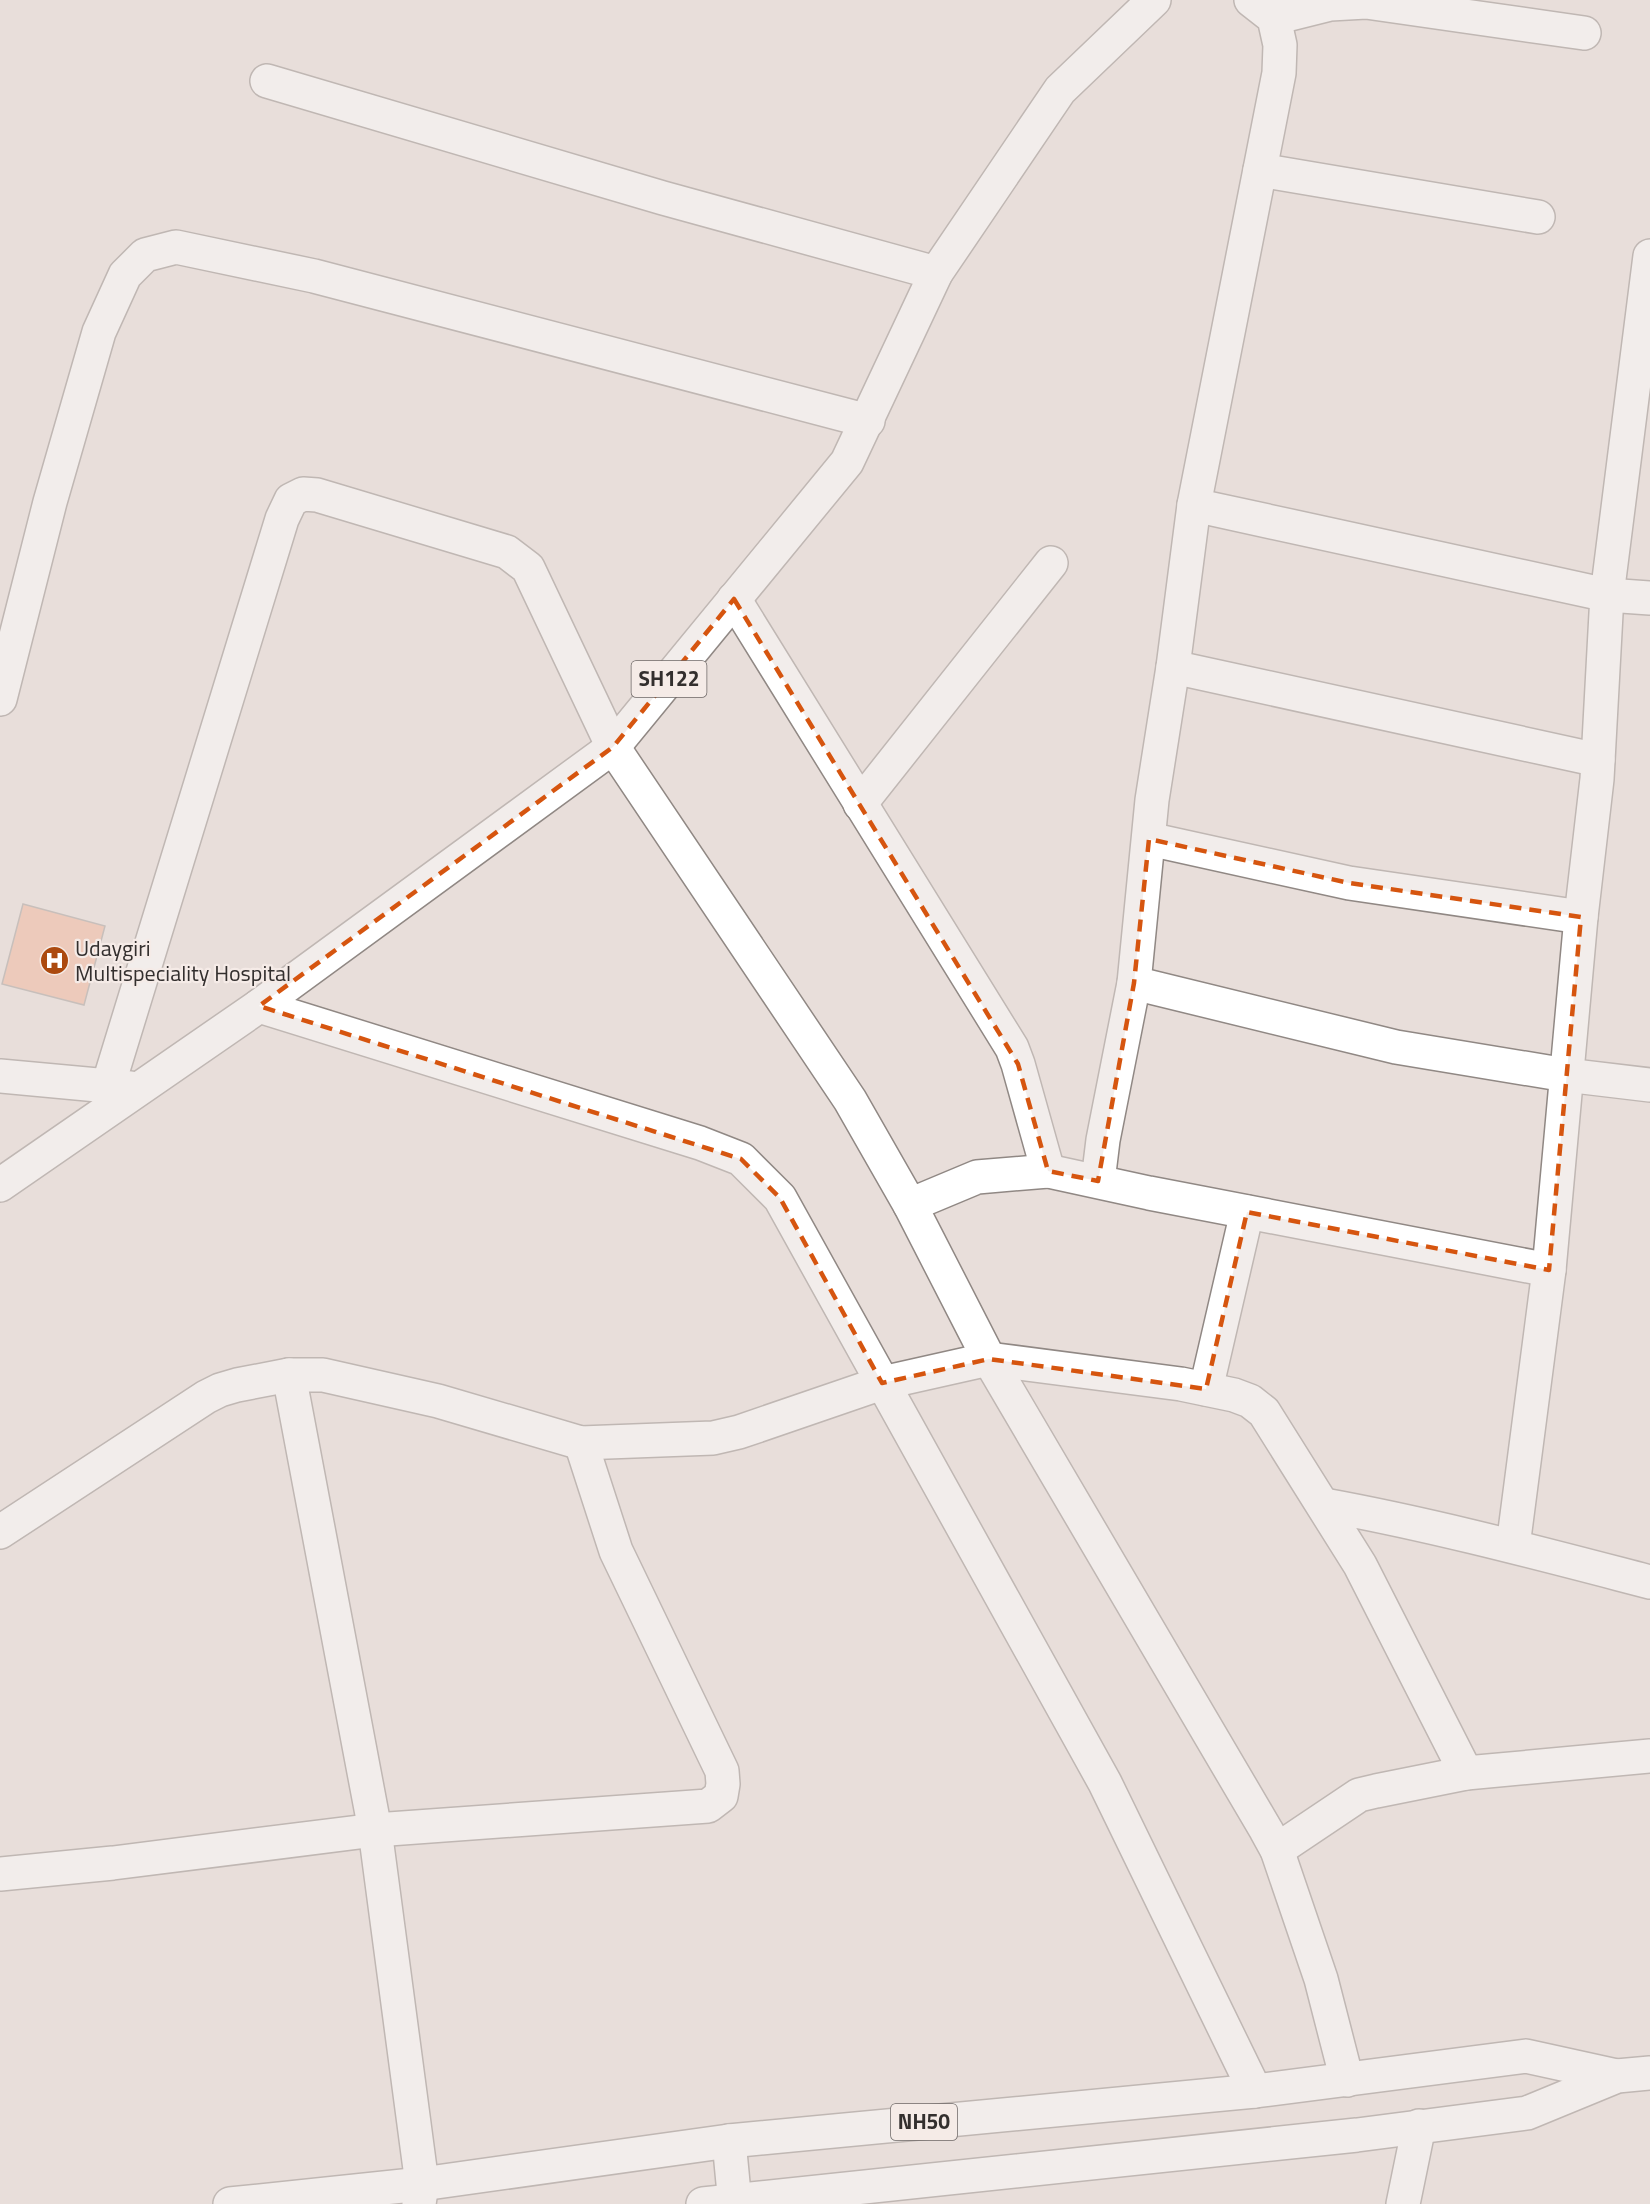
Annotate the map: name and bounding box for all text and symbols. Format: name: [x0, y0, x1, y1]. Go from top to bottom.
road number: SH122: [632, 661, 706, 697]
place label: Udaygiri Multispeciality Hospital: [75, 931, 291, 990]
hospital icon: Udaygiri Multispeciality Hospital: [38, 945, 70, 977]
road number: NH50: [891, 2104, 957, 2140]

